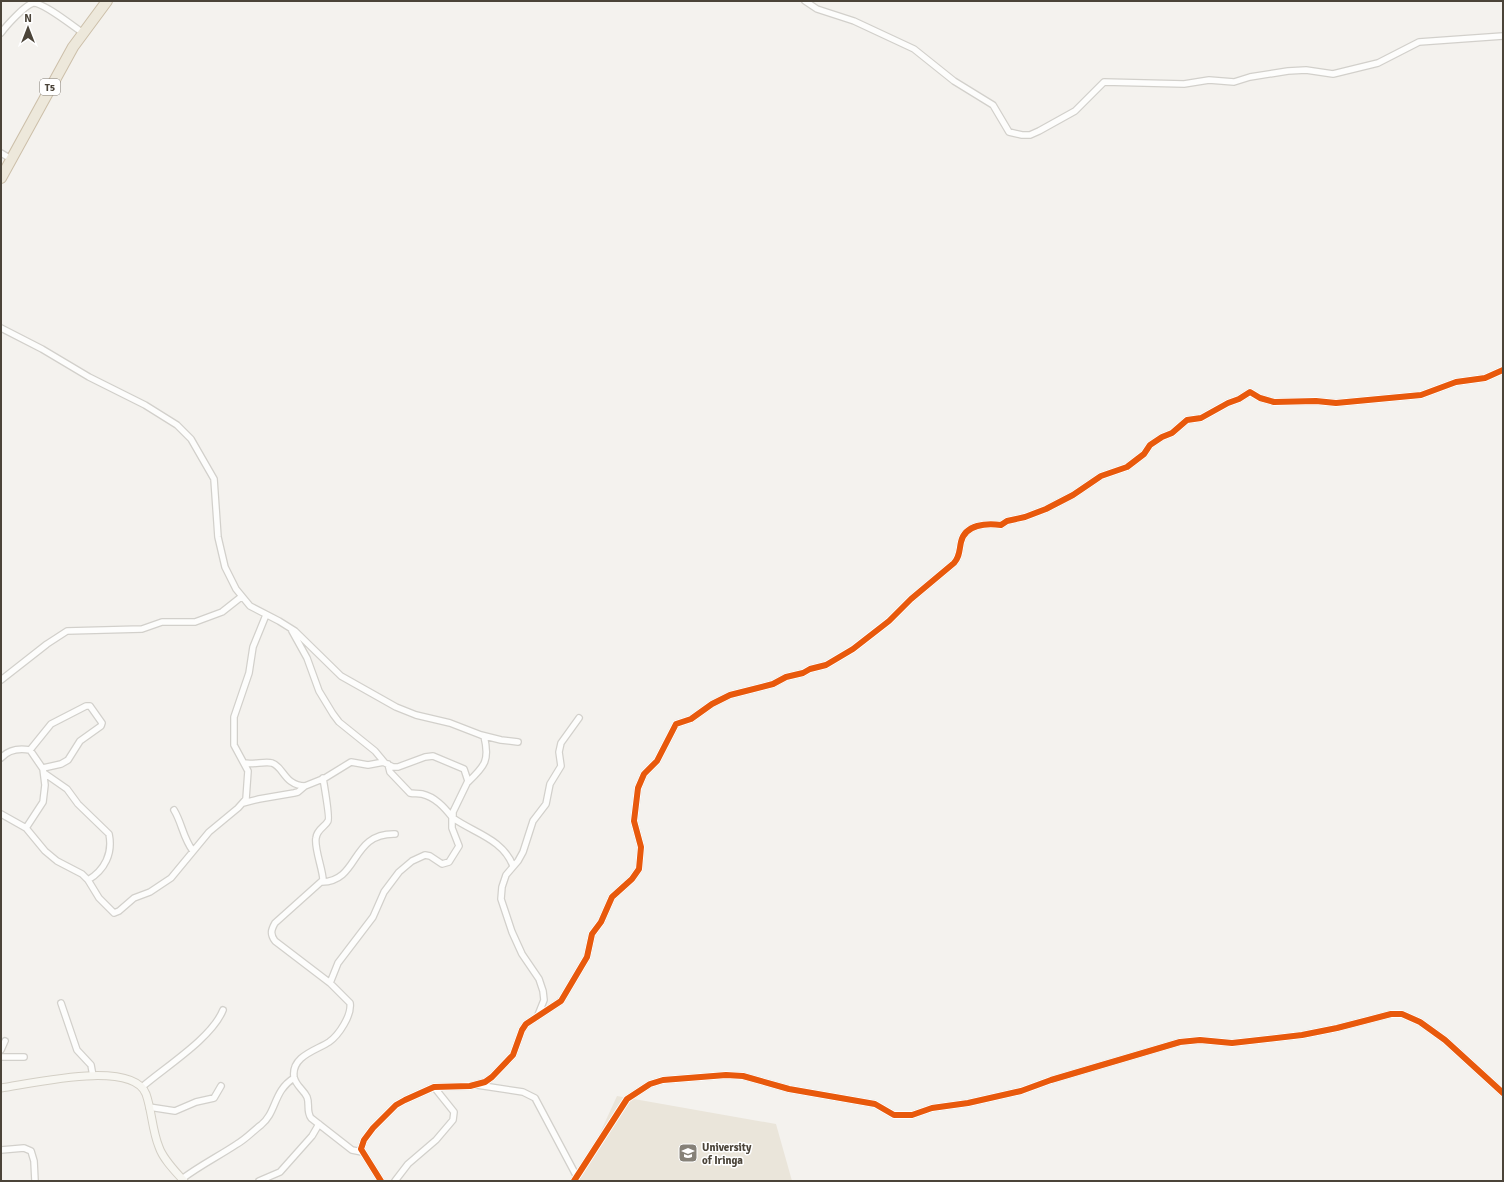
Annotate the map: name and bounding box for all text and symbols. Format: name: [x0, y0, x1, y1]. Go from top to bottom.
north arrow: [8, 8, 48, 48]
text: N: [24, 12, 32, 25]
road number: T5: [40, 79, 60, 95]
place label: University of Iringa: [702, 1141, 752, 1167]
school or university icon: University of Iringa: [677, 1142, 699, 1164]

